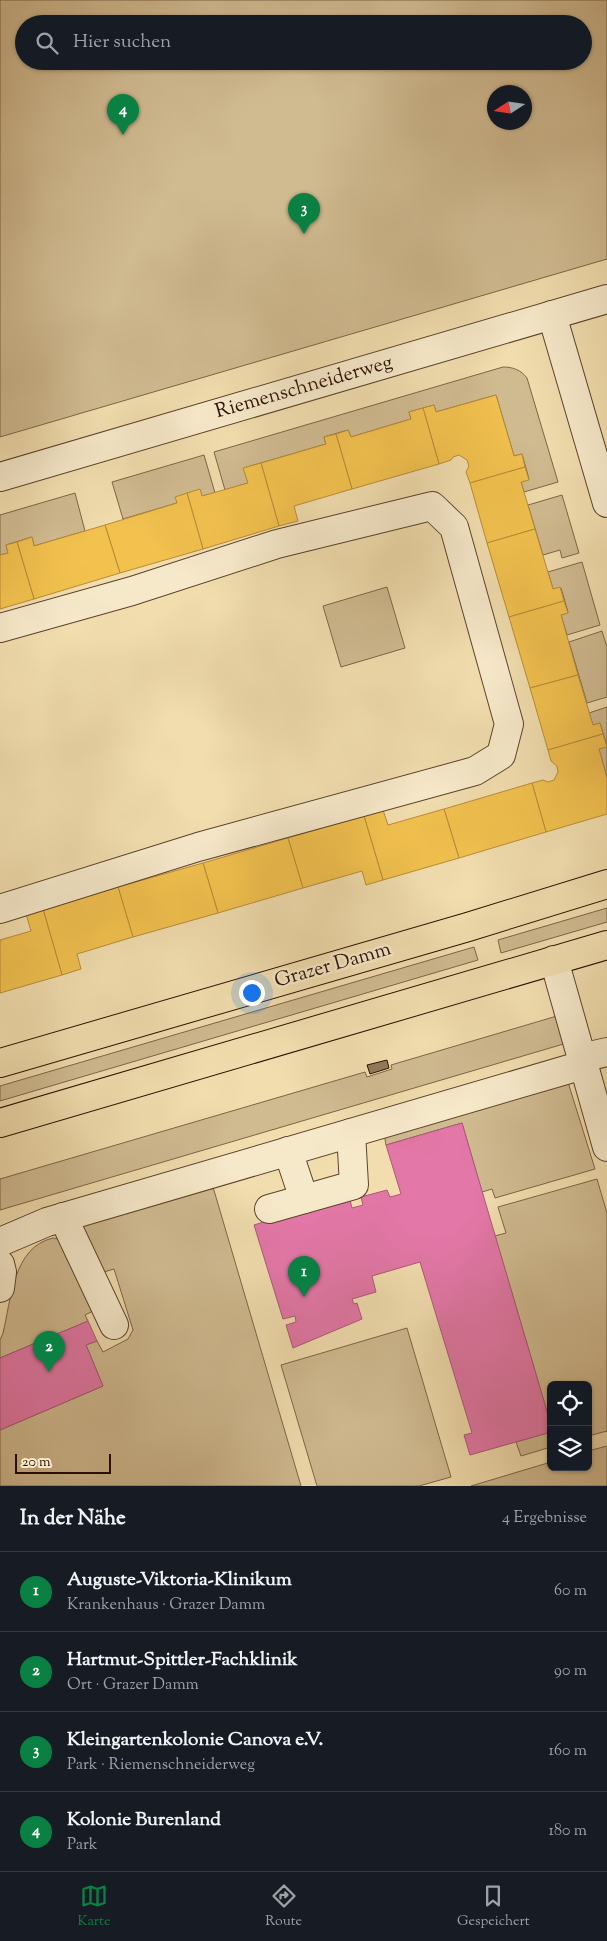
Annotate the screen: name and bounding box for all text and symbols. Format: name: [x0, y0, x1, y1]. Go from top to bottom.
search box: [15, 15, 592, 70]
icon: search: [33, 29, 61, 57]
text: Hier suchen: [73, 29, 171, 56]
north arrow: [487, 85, 532, 130]
pin: 4: [107, 94, 139, 135]
pin: 3: [288, 193, 320, 234]
street label: Riemenschneiderweg: [212, 349, 396, 427]
street label: Grazer Damm: [271, 935, 395, 996]
your location: [239, 980, 265, 1006]
pin: 1: [288, 1256, 320, 1297]
pin: 2: [33, 1331, 65, 1372]
map controls: [547, 1381, 592, 1471]
button: locate: [547, 1381, 592, 1426]
button: layers: [547, 1426, 592, 1471]
scale bar: [15, 1451, 111, 1474]
text: 20 m: [22, 1453, 51, 1473]
text: In der Nähe: [20, 1504, 126, 1534]
text: 4 Ergebnisse: [502, 1507, 587, 1530]
text: Auguste-Viktoria-Klinikum: [67, 1567, 292, 1594]
text: 1: [33, 1580, 39, 1603]
text: 60 m: [554, 1580, 587, 1603]
text: Krankenhaus · Grazer Damm: [67, 1594, 265, 1617]
text: Hartmut-Spittler-Fachklinik: [67, 1647, 298, 1674]
text: 2: [32, 1660, 40, 1683]
text: 90 m: [554, 1660, 587, 1683]
text: Ort · Grazer Damm: [67, 1674, 199, 1697]
text: Kleingartenkolonie Canova e.V.: [67, 1727, 323, 1754]
text: 3: [33, 1740, 39, 1763]
text: 160 m: [549, 1740, 587, 1763]
text: Park · Riemenschneiderweg: [67, 1754, 255, 1777]
text: Kolonie Burenland: [67, 1807, 221, 1834]
text: 4: [32, 1820, 40, 1843]
text: 180 m: [548, 1820, 587, 1843]
text: Park: [67, 1834, 98, 1857]
tab: Karte: [77, 1882, 110, 1932]
tab: Route: [265, 1882, 302, 1932]
tab: Gespeichert: [457, 1882, 530, 1932]

